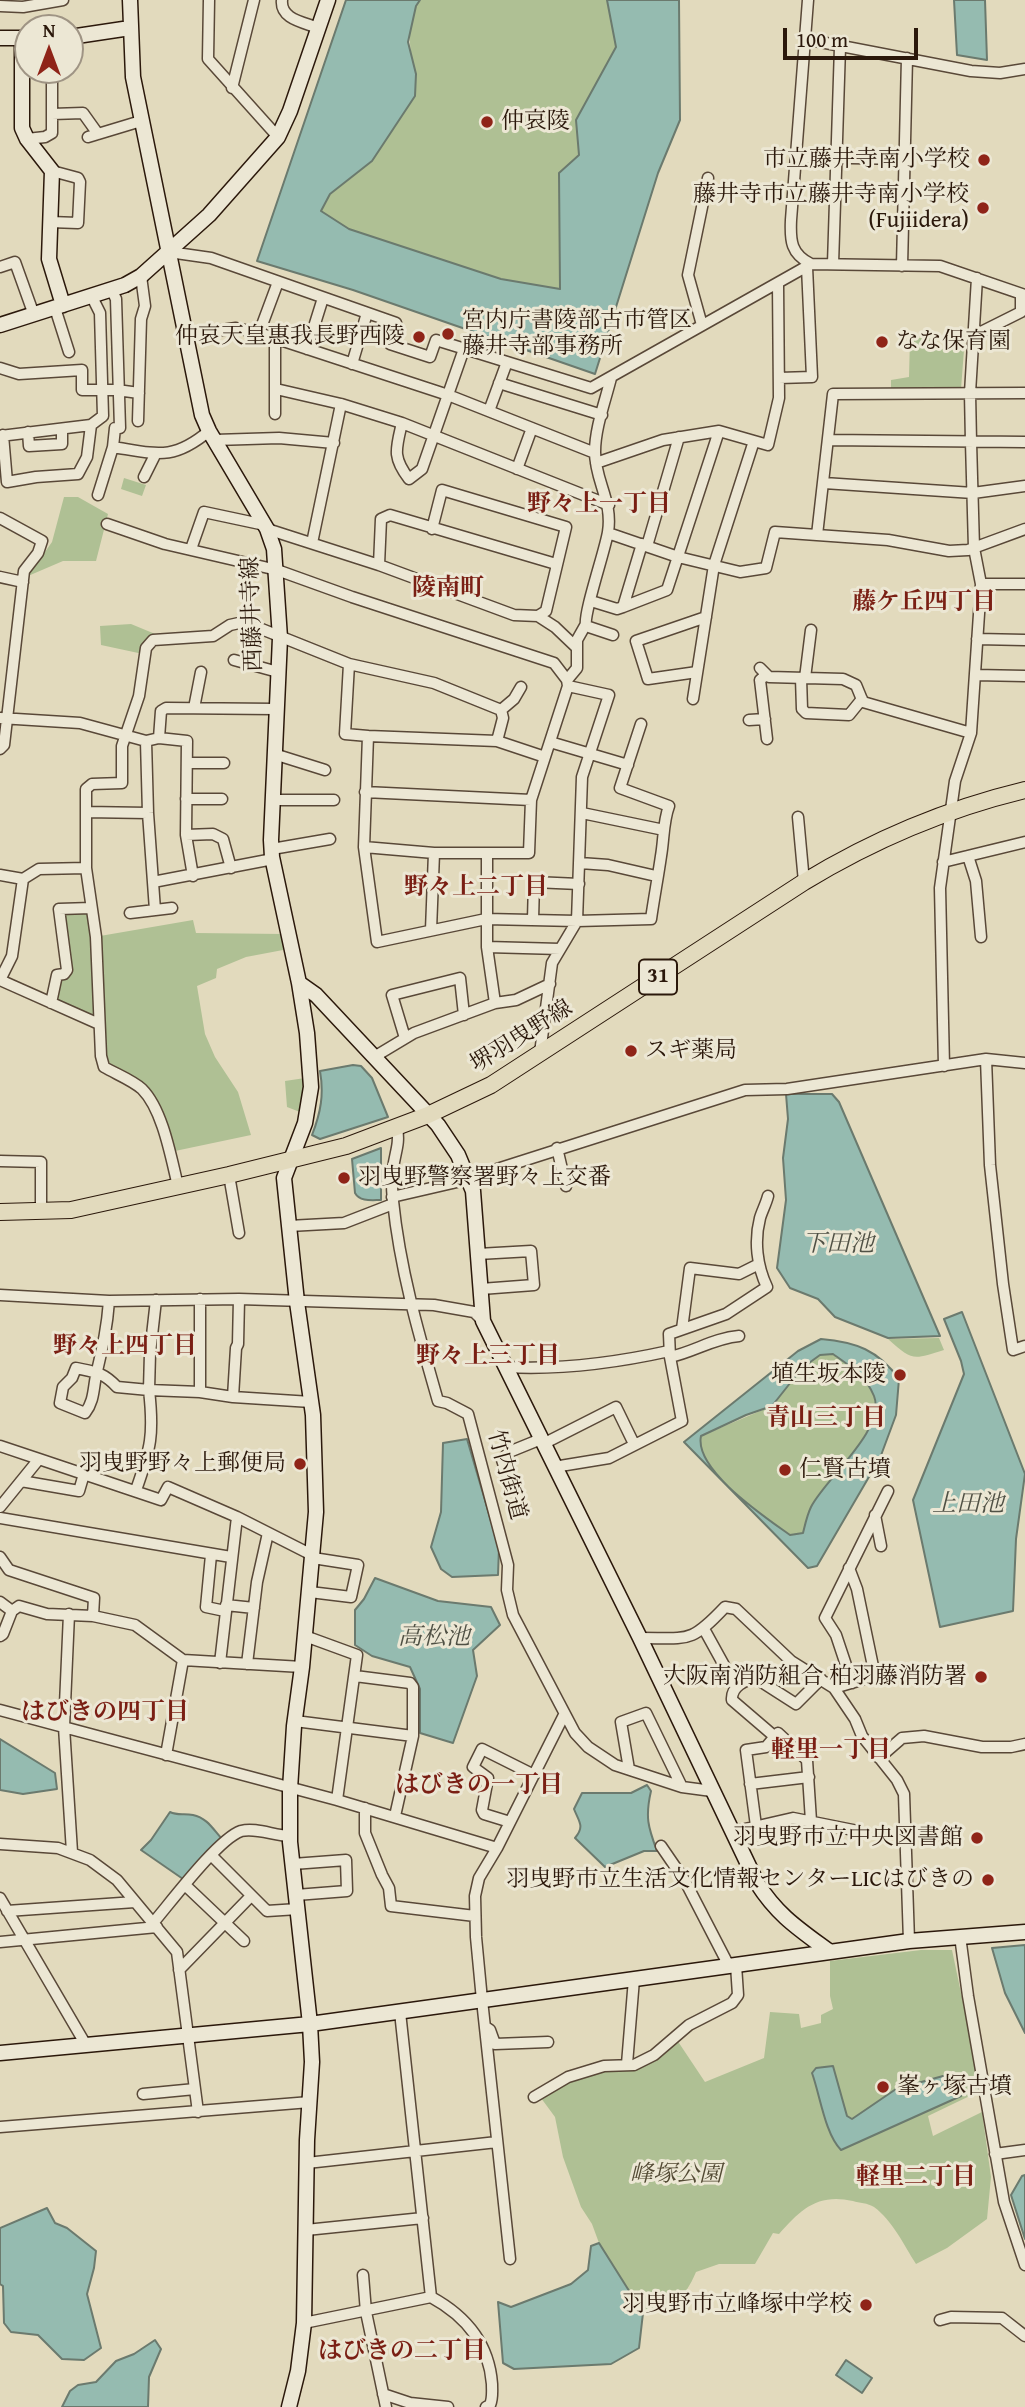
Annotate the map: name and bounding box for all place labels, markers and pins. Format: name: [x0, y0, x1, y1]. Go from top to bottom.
place label: 仲哀陵: [501, 108, 570, 136]
marker: 仲哀陵: [479, 114, 495, 130]
place label: 市立藤井寺南小学校: [763, 146, 970, 174]
marker: 市立藤井寺南小学校: [976, 152, 992, 168]
place label: 藤井寺市立藤井寺南小学校 (Fujiidera): [693, 181, 969, 235]
marker: 藤井寺市立藤井寺南小学校 (Fujiidera): [975, 200, 991, 216]
place label: 宮内庁書陵部古市管区 藤井寺部事務所: [462, 307, 692, 361]
place label: 仲哀天皇惠我長野西陵: [175, 323, 405, 351]
marker: 宮内庁書陵部古市管区 藤井寺部事務所: [440, 326, 456, 342]
place label: なな保育園: [896, 328, 1011, 356]
marker: 仲哀天皇惠我長野西陵: [411, 329, 427, 345]
marker: なな保育園: [874, 334, 890, 350]
place label: スギ薬局: [645, 1037, 737, 1065]
marker: スギ薬局: [623, 1043, 639, 1059]
place label: 羽曳野警察署野々上交番: [358, 1164, 611, 1192]
marker: 羽曳野警察署野々上交番: [336, 1170, 352, 1186]
place label: 埴生坂本陵: [771, 1361, 886, 1389]
marker: 埴生坂本陵: [892, 1367, 908, 1383]
place label: 羽曳野野々上郵便局: [79, 1450, 286, 1478]
marker: 羽曳野野々上郵便局: [292, 1456, 308, 1472]
place label: 仁賢古墳: [799, 1456, 891, 1484]
marker: 仁賢古墳: [777, 1462, 793, 1478]
place label: 大阪南消防組合 柏羽藤消防署: [663, 1663, 967, 1691]
marker: 大阪南消防組合 柏羽藤消防署: [973, 1669, 989, 1685]
place label: 羽曳野市立中央図書館: [733, 1824, 963, 1852]
marker: 羽曳野市立中央図書館: [969, 1830, 985, 1846]
place label: 羽曳野市立生活文化情報センターLICはびきの: [506, 1866, 974, 1894]
marker: 羽曳野市立生活文化情報センターLICはびきの: [980, 1872, 996, 1888]
place label: 峯ヶ塚古墳: [897, 2073, 1012, 2101]
marker: 峯ヶ塚古墳: [875, 2079, 891, 2095]
place label: 羽曳野市立峰塚中学校: [622, 2291, 852, 2319]
marker: 羽曳野市立峰塚中学校: [858, 2297, 874, 2313]

